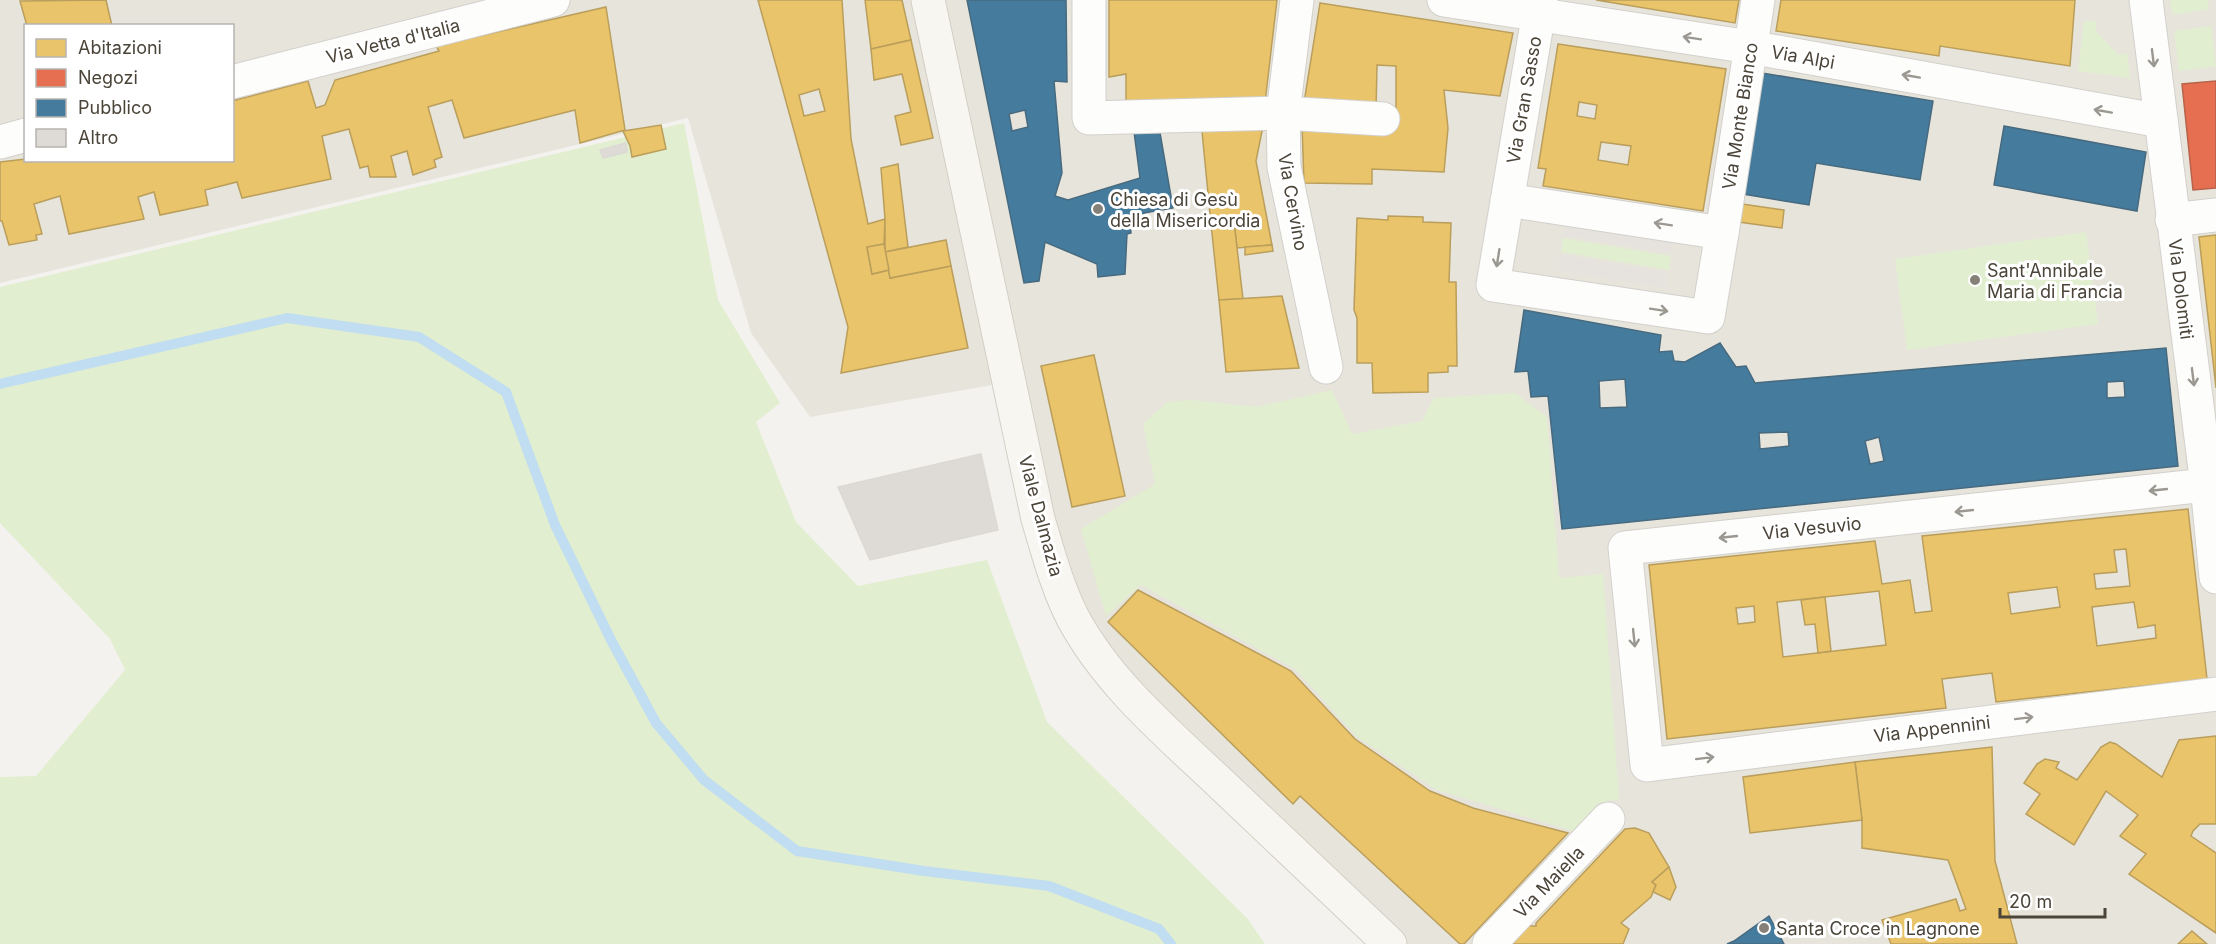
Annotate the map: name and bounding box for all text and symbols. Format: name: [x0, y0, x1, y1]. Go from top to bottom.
street label: Via Vetta d'Italia: [324, 14, 462, 68]
legend: [24, 24, 234, 162]
one-way arrow: [1683, 33, 1703, 44]
street label: Via Gran Sasso: [1502, 34, 1546, 166]
text: Abitazioni: [78, 37, 162, 58]
street label: Via Monte Bianco: [1718, 41, 1762, 191]
street label: Via Alpi: [1770, 41, 1836, 73]
one-way arrow: [2148, 48, 2159, 68]
text: Negozi: [78, 67, 138, 88]
one-way arrow: [1902, 70, 1922, 81]
text: Pubblico: [78, 97, 152, 118]
one-way arrow: [2094, 105, 2114, 116]
text: Altro: [78, 127, 118, 148]
street label: Via Cervino: [1274, 152, 1312, 252]
place label: Chiesa di Gesù della Misericordia: [1110, 189, 1260, 231]
marker: Chiesa di Gesù della Misericordia: [1091, 202, 1105, 216]
one-way arrow: [1653, 218, 1673, 229]
street label: Via Dolomiti: [2164, 237, 2198, 341]
one-way arrow: [1492, 247, 1503, 267]
place label: Sant'Annibale Maria di Francia: [1987, 260, 2123, 302]
marker: Sant'Annibale Maria di Francia: [1968, 273, 1982, 287]
one-way arrow: [1649, 304, 1669, 315]
one-way arrow: [2187, 366, 2198, 386]
street label: Viale Dalmazia: [1015, 453, 1067, 579]
one-way arrow: [2148, 485, 2168, 496]
one-way arrow: [1955, 506, 1974, 517]
street label: Via Vesuvio: [1761, 512, 1863, 544]
one-way arrow: [1719, 531, 1739, 542]
one-way arrow: [1629, 628, 1640, 648]
street label: Via Appennini: [1872, 711, 1992, 747]
one-way arrow: [2013, 712, 2033, 723]
one-way arrow: [1695, 752, 1715, 763]
street label: Via Maiella: [1509, 842, 1589, 922]
scale bar: [2000, 881, 2105, 919]
text: 20 m: [2009, 891, 2052, 912]
place label: Santa Croce in Lagnone: [1776, 918, 1980, 939]
marker: Santa Croce in Lagnone: [1757, 921, 1771, 935]

